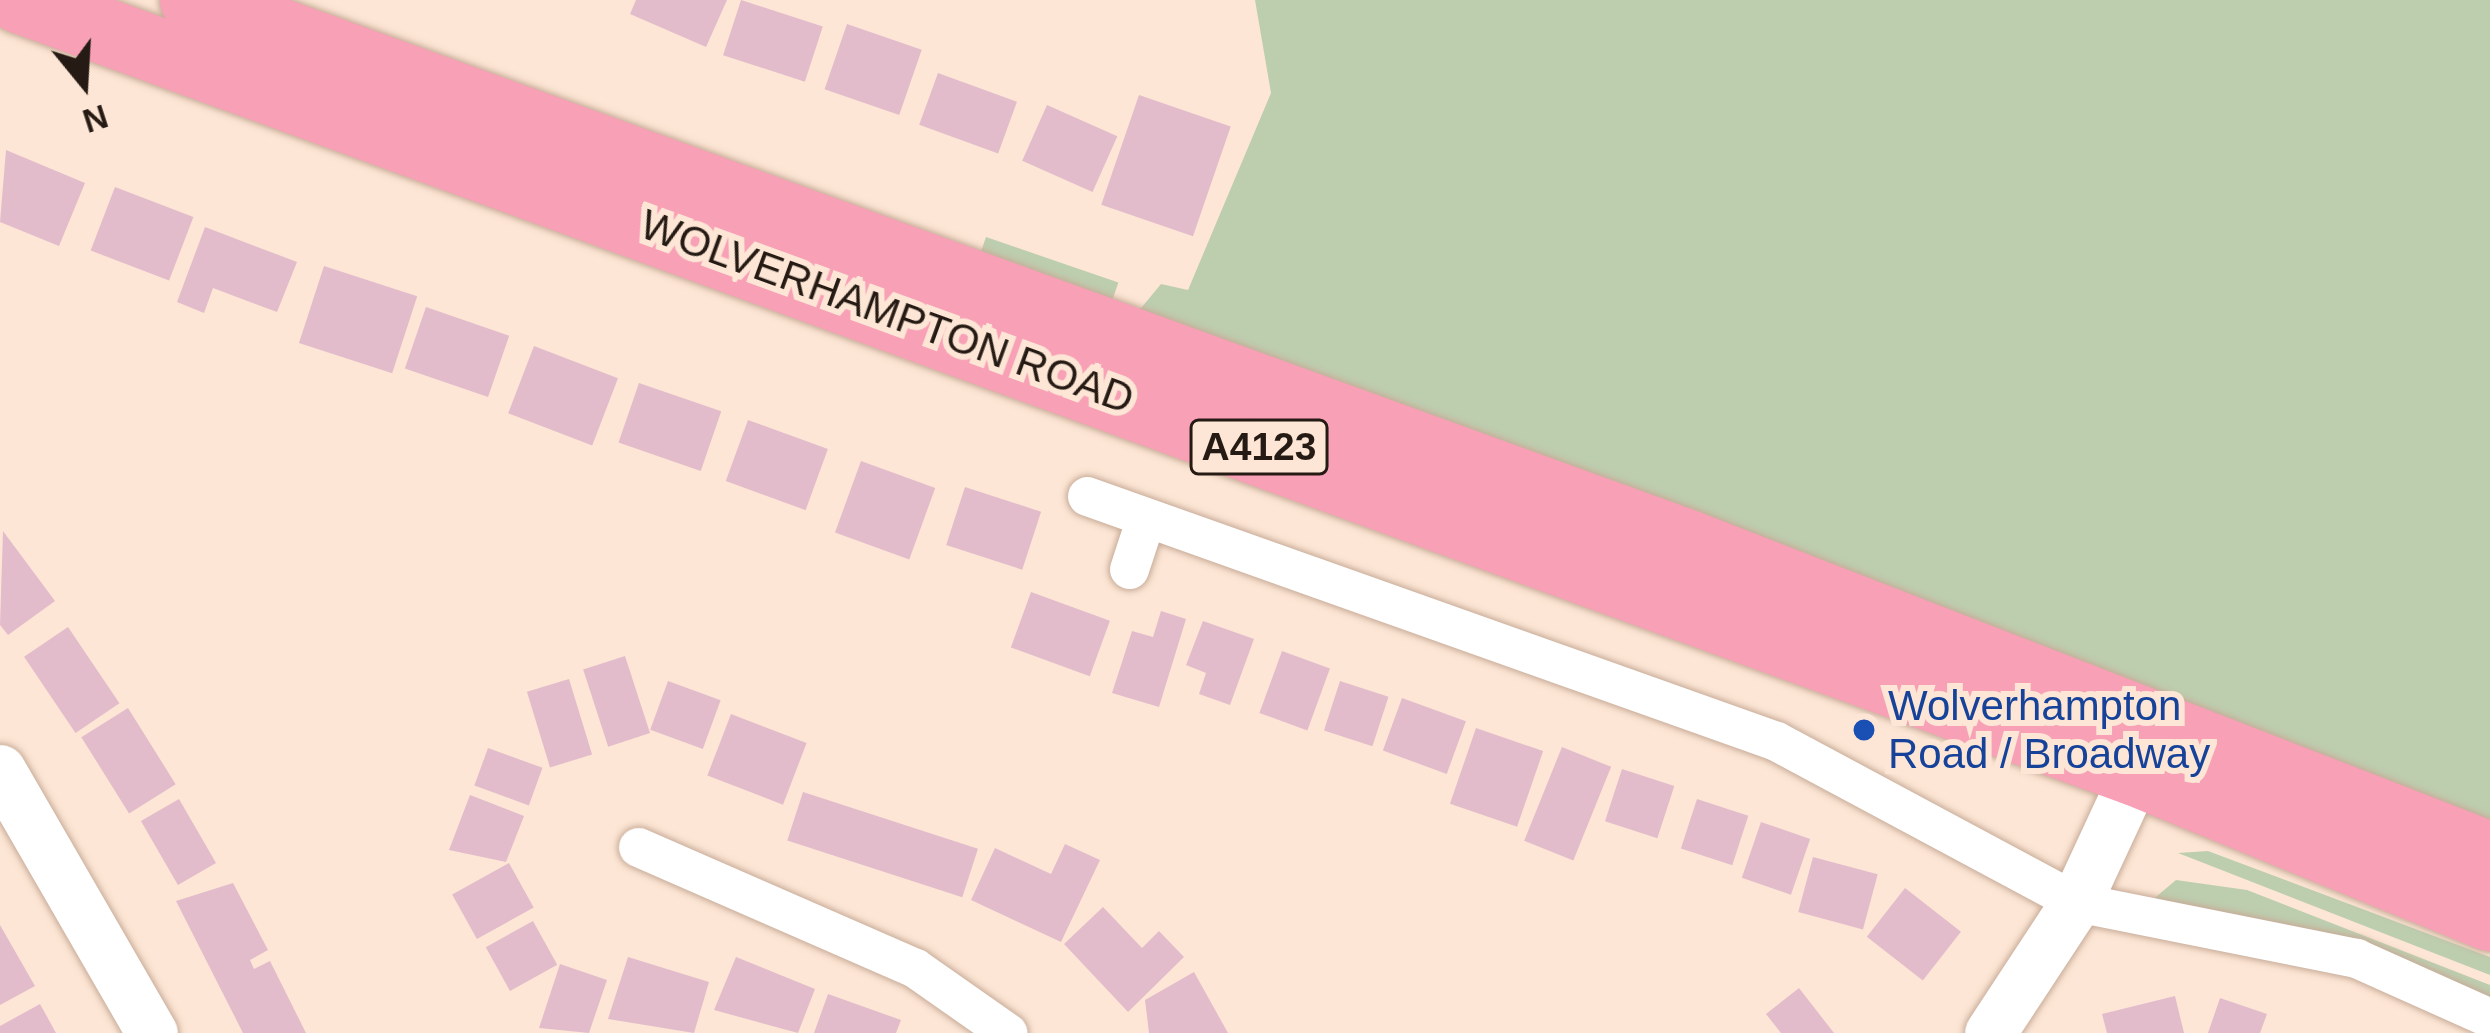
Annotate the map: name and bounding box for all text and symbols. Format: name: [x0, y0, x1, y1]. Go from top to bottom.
north arrow: [24, 24, 144, 144]
text: N: [78, 97, 112, 140]
street label: WOLVERHAMPTON ROAD: [634, 199, 1140, 425]
road number: A4123: [1187, 414, 1331, 480]
place label: Wolverhampton Road / Broadway: [1888, 681, 2210, 780]
marker: Wolverhampton Road / Broadway: [1851, 717, 1877, 743]

